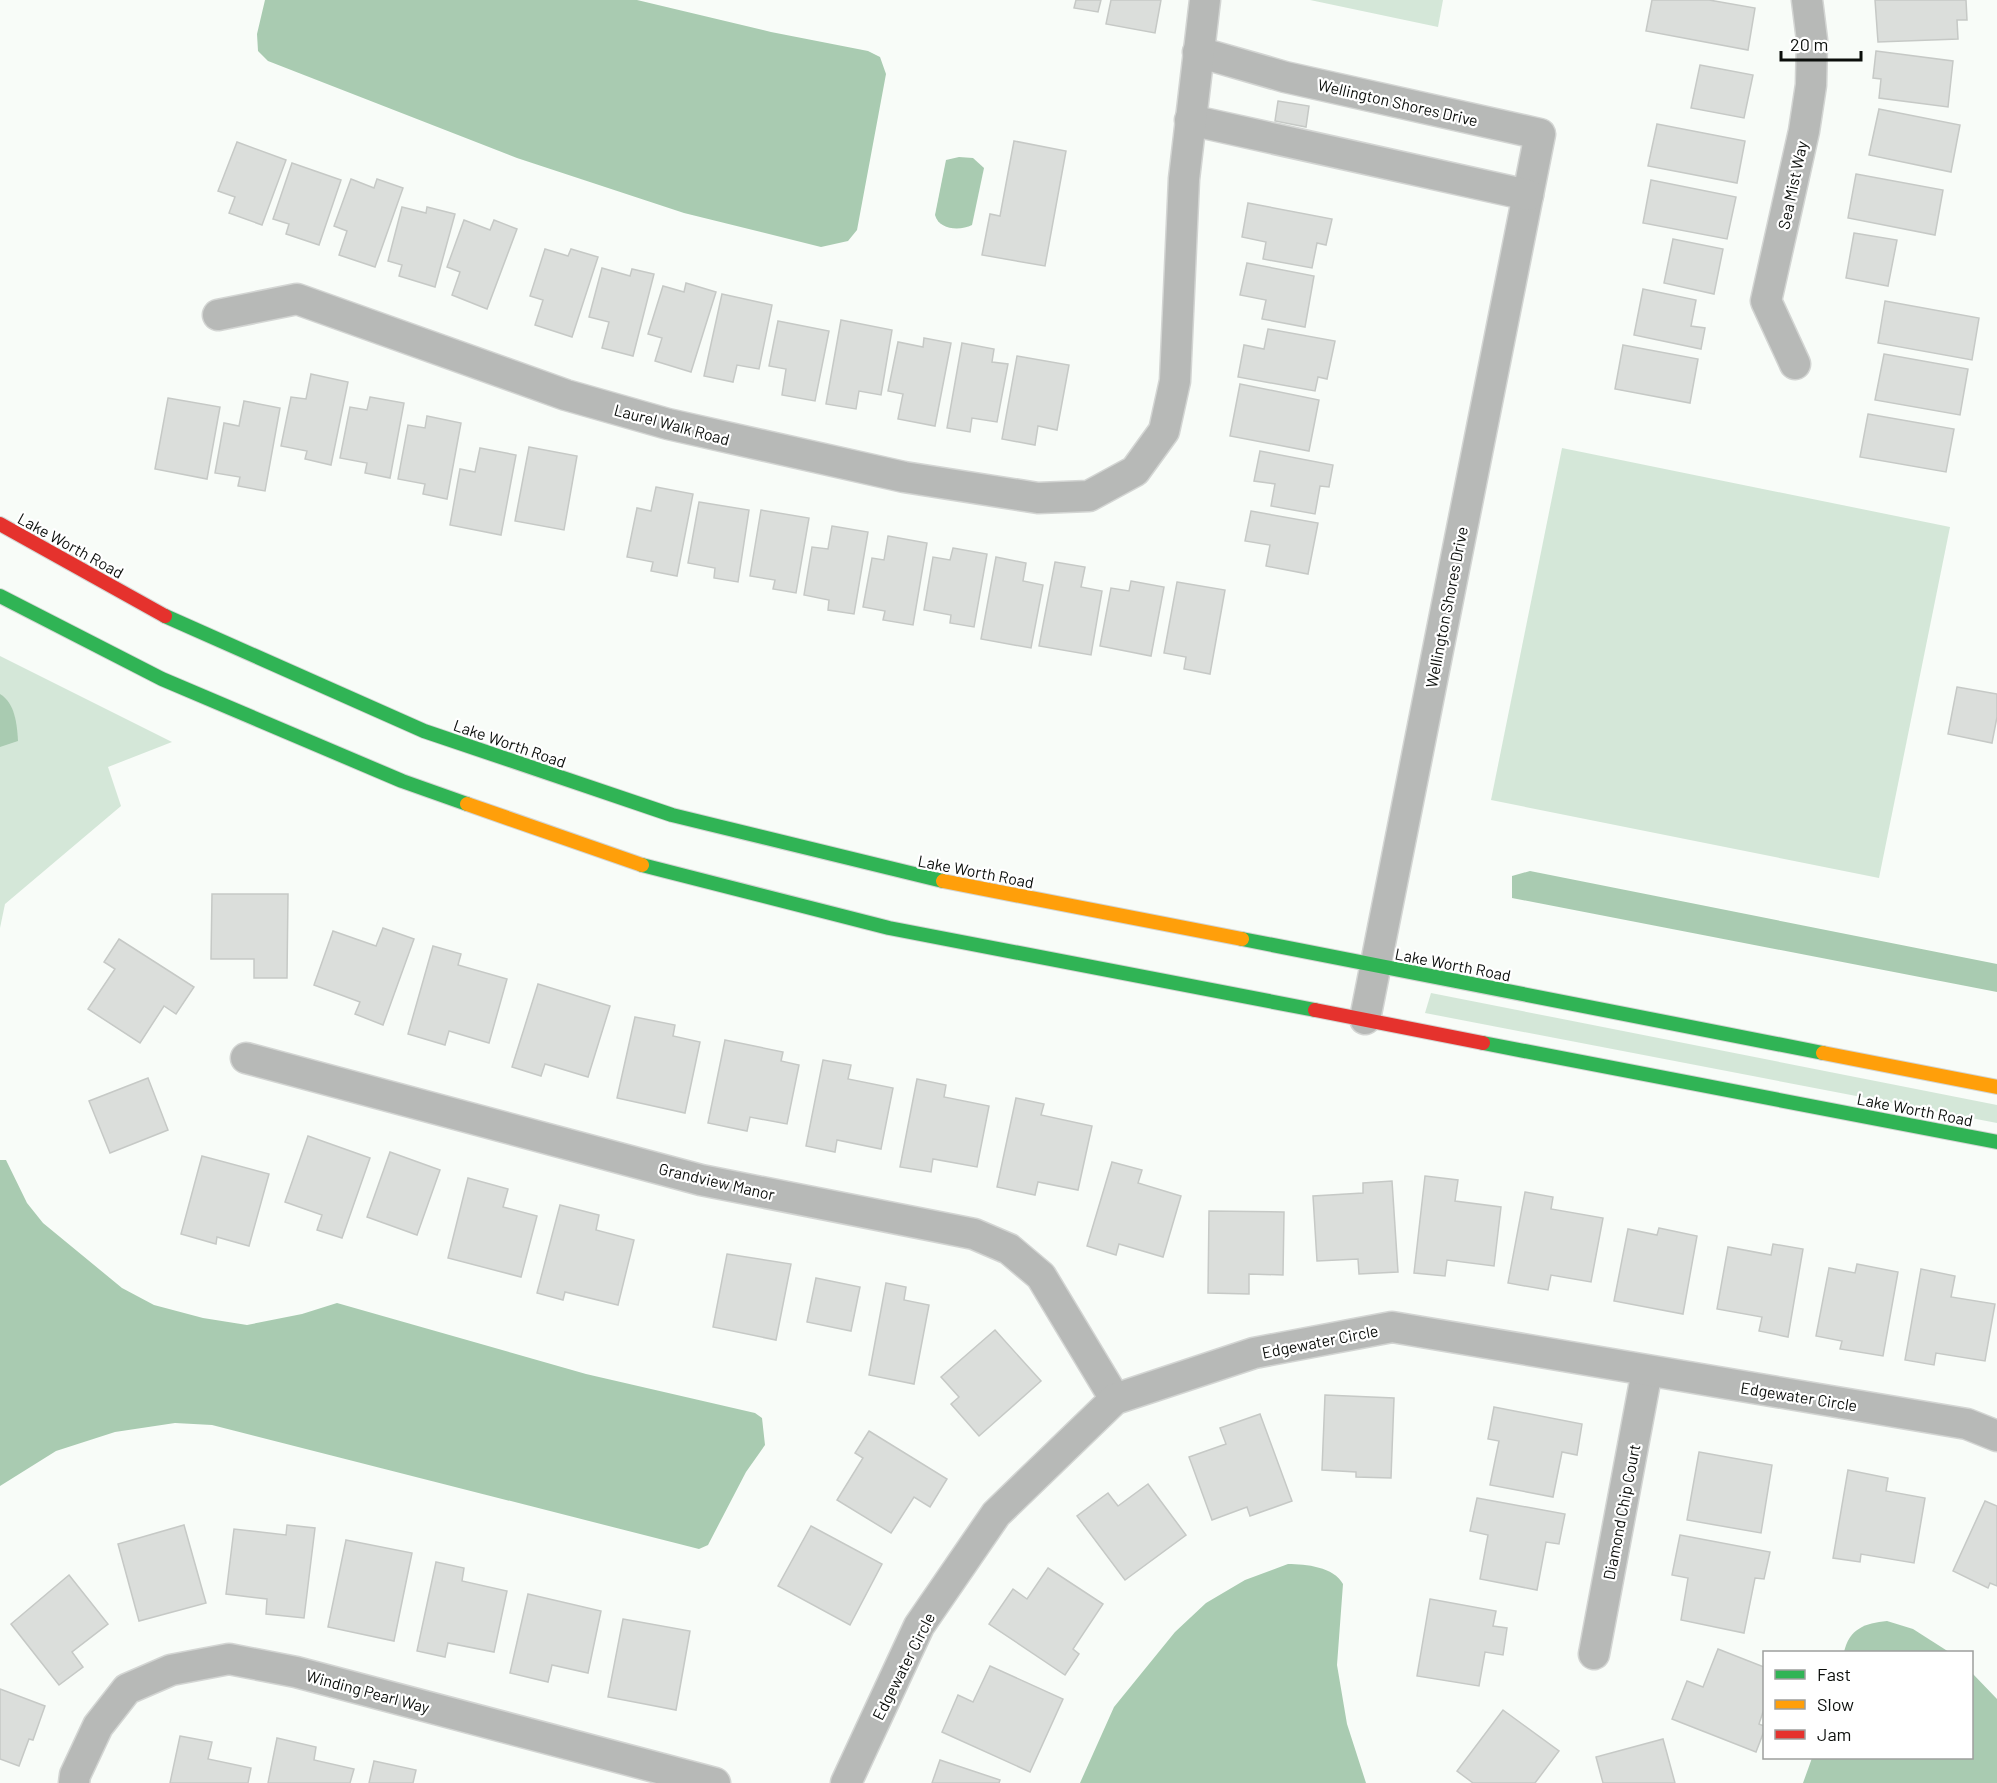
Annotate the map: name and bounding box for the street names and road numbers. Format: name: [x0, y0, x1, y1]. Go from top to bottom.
street label: Wellington Shores Drive: [1316, 74, 1480, 130]
street label: Sea Mist Way: [1773, 138, 1811, 231]
street label: Laurel Walk Road: [612, 399, 732, 449]
street label: Lake Worth Road: [15, 508, 127, 582]
street label: Wellington Shores Drive: [1421, 525, 1471, 689]
street label: Lake Worth Road: [451, 715, 569, 771]
street label: Lake Worth Road: [916, 850, 1036, 892]
street label: Lake Worth Road: [1393, 943, 1513, 985]
street label: Lake Worth Road: [1855, 1088, 1975, 1130]
street label: Grandview Manor: [657, 1158, 777, 1204]
street label: Edgewater Circle: [1260, 1320, 1380, 1362]
street label: Edgewater Circle: [1739, 1377, 1859, 1415]
street label: Diamond Chip Court: [1599, 1443, 1643, 1581]
street label: Edgewater Circle: [868, 1609, 938, 1723]
street label: Winding Pearl Way: [304, 1665, 432, 1717]

